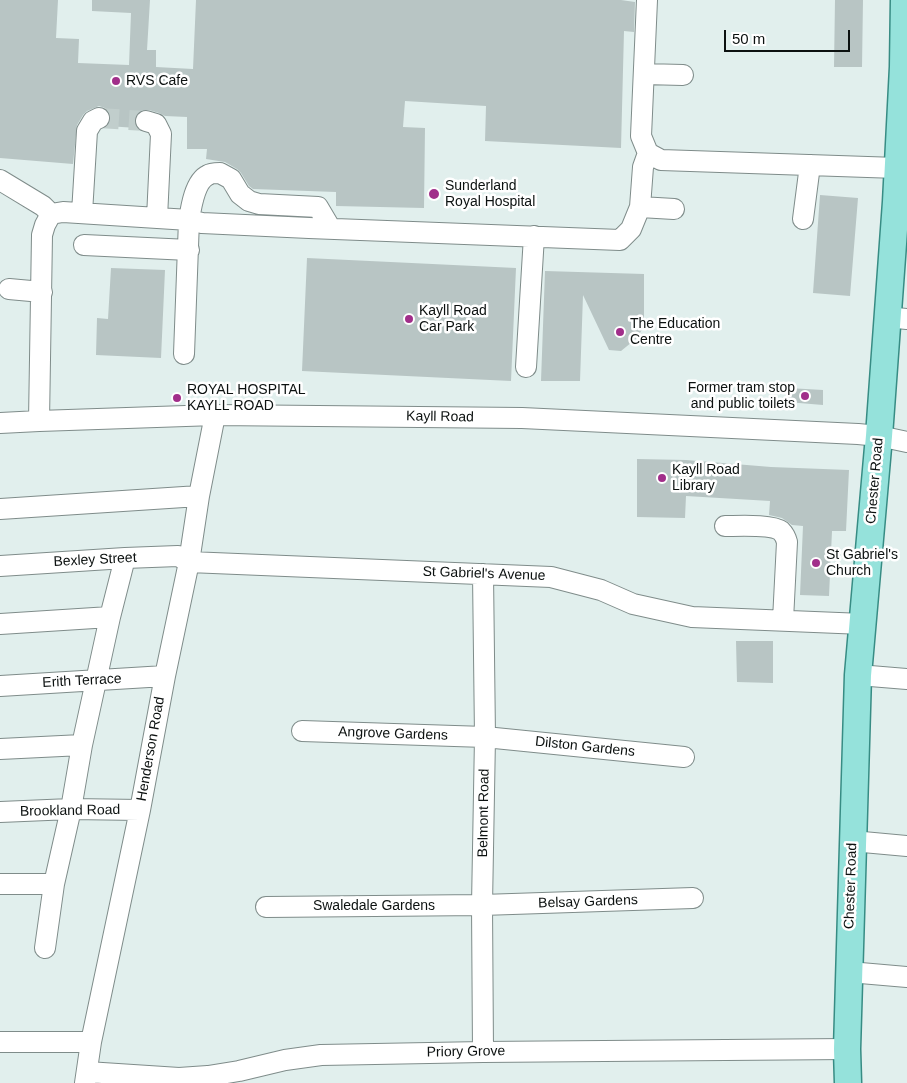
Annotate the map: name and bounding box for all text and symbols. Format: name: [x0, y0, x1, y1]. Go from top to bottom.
scale bar: [727, 20, 853, 52]
text: 50 m: [732, 30, 765, 47]
place label: RVS Cafe: [126, 73, 188, 89]
marker: RVS Cafe: [110, 75, 122, 87]
place label: Sunderland Royal Hospital: [445, 178, 535, 210]
marker: Sunderland Royal Hospital: [427, 187, 441, 201]
place label: Kayll Road Car Park: [419, 303, 487, 336]
marker: Kayll Road Car Park: [403, 313, 415, 325]
place label: The Education Centre: [630, 316, 720, 348]
marker: The Education Centre: [614, 326, 626, 338]
place label: Former tram stop and public toilets: [688, 380, 795, 412]
place label: ROYAL HOSPITAL KAYLL ROAD: [187, 382, 306, 414]
marker: Former tram stop and public toilets: [799, 390, 811, 402]
marker: ROYAL HOSPITAL KAYLL ROAD: [171, 392, 183, 404]
street label: Kayll Road: [406, 408, 474, 426]
street label: Chester Road: [863, 437, 887, 525]
place label: Kayll Road Library: [672, 462, 740, 494]
marker: Kayll Road Library: [656, 472, 668, 484]
place label: St Gabriel's Church: [826, 547, 898, 580]
street label: Bexley Street: [53, 549, 137, 571]
marker: St Gabriel's Church: [810, 557, 822, 569]
street label: St Gabriel's Avenue: [422, 563, 546, 585]
street label: Erith Terrace: [42, 671, 122, 691]
street label: Henderson Road: [134, 695, 168, 803]
street label: Angrove Gardens: [338, 724, 448, 744]
street label: Dilston Gardens: [534, 733, 636, 761]
street label: Belmont Road: [475, 769, 493, 857]
street label: Brookland Road: [20, 802, 120, 820]
street label: Chester Road: [841, 843, 861, 929]
street label: Belsay Gardens: [538, 892, 638, 912]
street label: Swaledale Gardens: [313, 898, 435, 914]
street label: Priory Grove: [427, 1043, 505, 1061]

